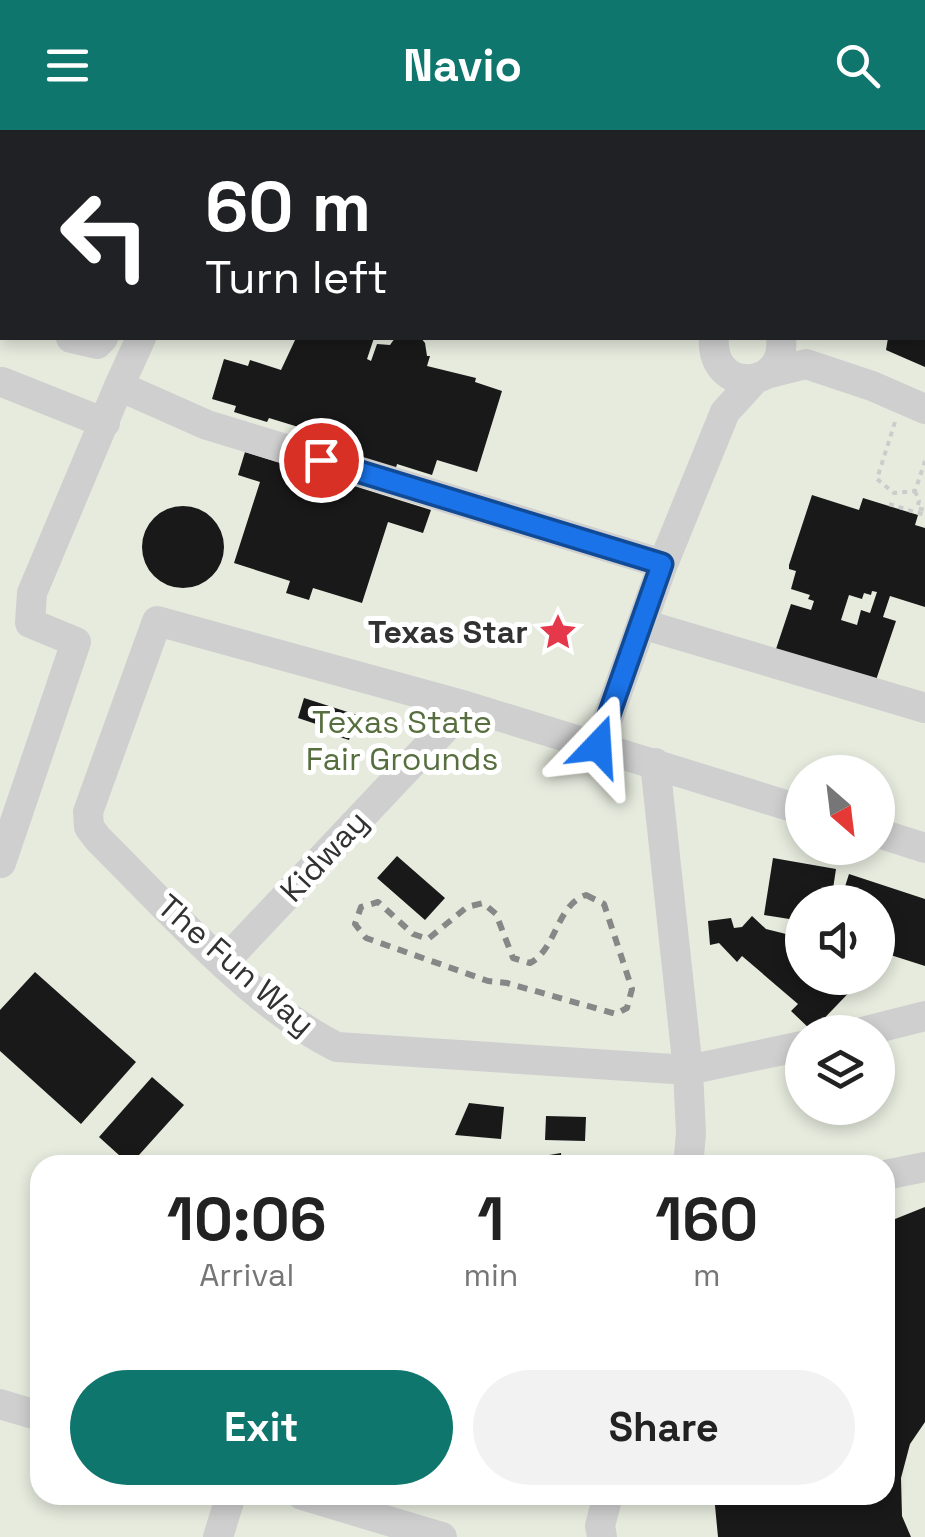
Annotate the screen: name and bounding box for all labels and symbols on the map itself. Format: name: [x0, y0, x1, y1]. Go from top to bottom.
pin: [279, 418, 364, 503]
place icon: Texas Star: [537, 611, 579, 653]
place label: Texas Star: [368, 612, 528, 652]
position arrow: [546, 694, 650, 798]
park label: Texas State Fair Grounds: [306, 702, 498, 779]
north arrow: [785, 755, 895, 865]
street label: Kidway: [272, 802, 376, 910]
street label: The Fun Way: [149, 886, 323, 1044]

